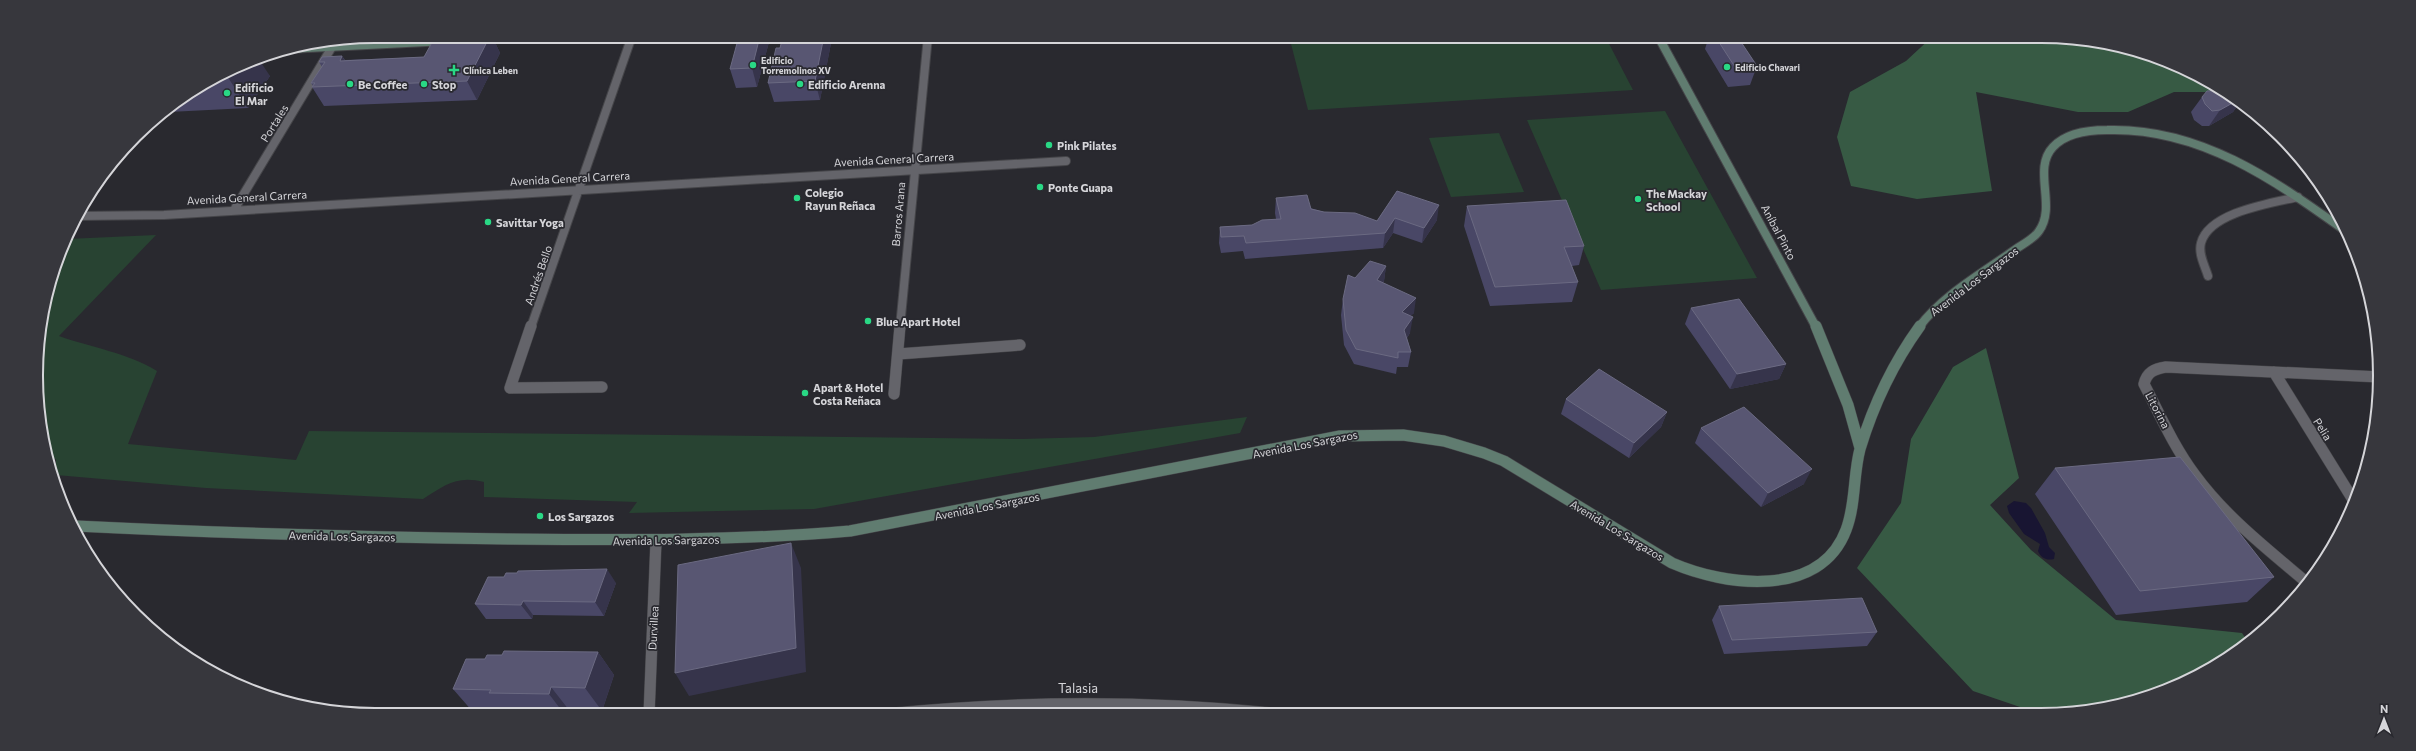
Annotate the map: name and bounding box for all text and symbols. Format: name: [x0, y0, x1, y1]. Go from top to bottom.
place label: Edificio Torremolinos XV: [761, 55, 832, 76]
marker: Edificio Torremolinos XV: [748, 60, 758, 70]
marker: Edificio Chavari: [1722, 62, 1732, 72]
place label: Edificio Chavari: [1735, 62, 1801, 73]
marker: Clínica Leben: [448, 64, 460, 76]
place label: Clínica Leben: [463, 65, 518, 76]
place label: Be Coffee: [358, 78, 408, 91]
place label: Stop: [432, 78, 457, 91]
place label: Edificio Arenna: [808, 78, 886, 91]
marker: Be Coffee: [345, 79, 355, 89]
marker: Stop: [419, 79, 429, 89]
marker: Edificio Arenna: [795, 79, 805, 89]
place label: Edificio El Mar: [235, 81, 274, 107]
marker: Edificio El Mar: [222, 88, 232, 98]
street label: Portales: [257, 102, 291, 144]
place label: Pink Pilates: [1057, 139, 1117, 152]
marker: Pink Pilates: [1044, 140, 1054, 150]
street label: Avenida General Carrera: [834, 149, 954, 169]
street label: Avenida General Carrera: [510, 168, 630, 188]
street label: Barros Arana: [889, 181, 907, 247]
place label: Ponte Guapa: [1048, 181, 1113, 194]
marker: Ponte Guapa: [1035, 182, 1045, 192]
place label: Colegio Rayun Reñaca: [805, 186, 875, 212]
street label: Avenida General Carrera: [187, 187, 307, 207]
place label: The Mackay School: [1646, 187, 1707, 213]
marker: Colegio Rayun Reñaca: [792, 193, 802, 203]
marker: The Mackay School: [1633, 194, 1643, 204]
street label: Aníbal Pinto: [1759, 202, 1799, 262]
place label: Savittar Yoga: [496, 216, 564, 229]
marker: Savittar Yoga: [483, 217, 493, 227]
street label: Andrés Bello: [522, 243, 554, 307]
street label: Avenida Los Sargazos: [1927, 244, 2021, 318]
place label: Blue Apart Hotel: [876, 315, 960, 328]
marker: Blue Apart Hotel: [863, 316, 873, 326]
place label: Apart & Hotel Costa Reñaca: [813, 381, 883, 407]
marker: Apart & Hotel Costa Reñaca: [800, 388, 810, 398]
street label: Litorina: [2143, 390, 2173, 430]
street label: Pelia: [2311, 415, 2335, 443]
street label: Avenida Los Sargazos: [1251, 427, 1359, 461]
street label: Avenida Los Sargazos: [933, 489, 1041, 523]
street label: Avenida Los Sargazos: [1568, 497, 1666, 563]
place label: Los Sargazos: [548, 510, 614, 523]
marker: Los Sargazos: [535, 511, 545, 521]
street label: Avenida Los Sargazos: [288, 529, 396, 543]
street label: Avenida Los Sargazos: [612, 533, 720, 547]
street label: Durvillea: [645, 606, 661, 650]
street label: Talasia: [1058, 680, 1098, 696]
north arrow: [2364, 699, 2404, 739]
text: N: [2380, 702, 2388, 715]

